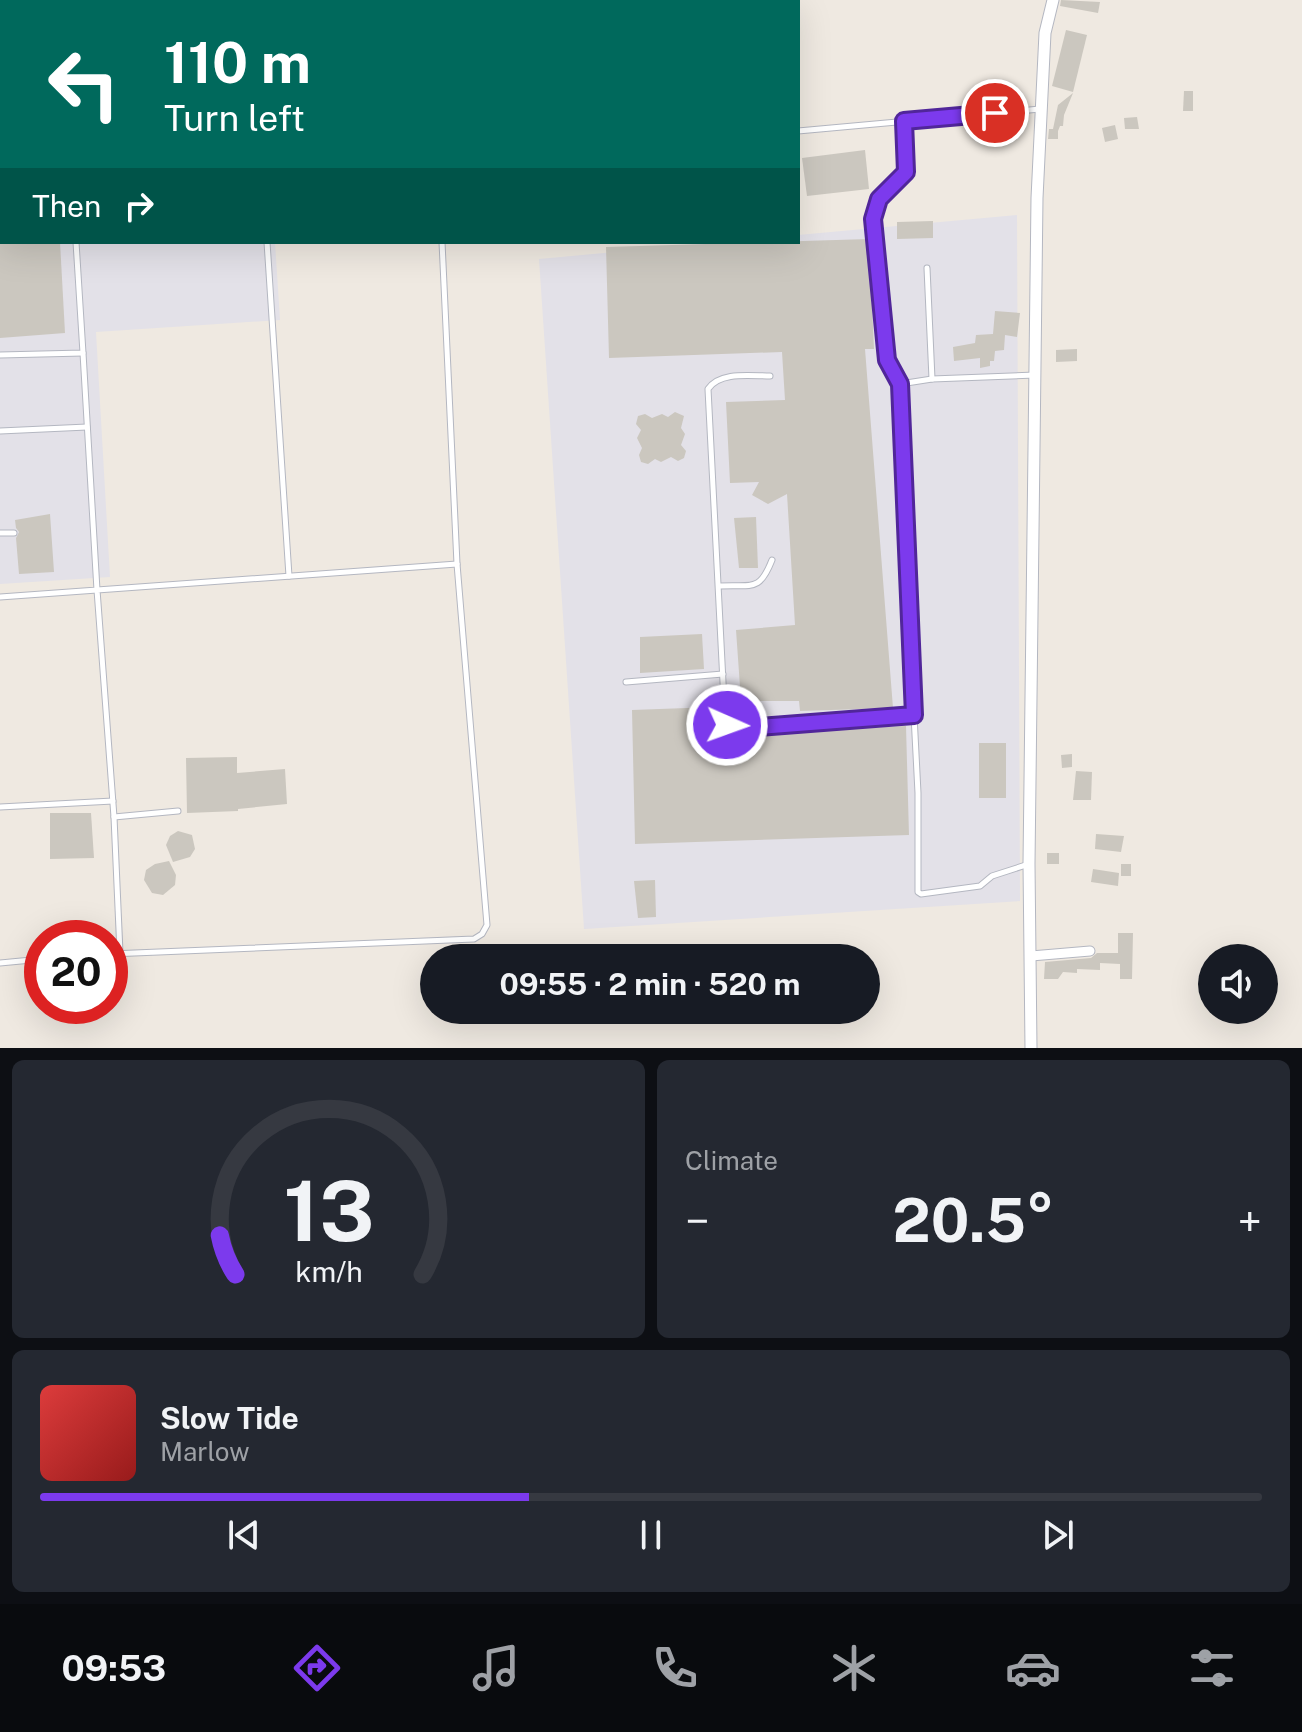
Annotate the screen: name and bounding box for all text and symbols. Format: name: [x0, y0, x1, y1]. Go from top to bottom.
text: 110 m: [164, 30, 311, 96]
icon: left: [32, 32, 136, 136]
pin: [961, 79, 1029, 147]
icon: arrive: [973, 91, 1017, 135]
text: Turn left: [164, 97, 305, 139]
icon: right: [117, 184, 161, 228]
text: Then: [32, 188, 101, 224]
position arrow: [685, 683, 769, 767]
speed limit sign: 20: [24, 920, 128, 1024]
map controls: [1198, 944, 1278, 1024]
button: sound: [1198, 944, 1278, 1024]
text: 09:55 · 2 min · 520 m: [500, 966, 800, 1002]
text: Climate: [685, 1145, 778, 1176]
text: 13: [283, 1162, 374, 1260]
text: 20.5°: [893, 1185, 1054, 1256]
text: −: [685, 1195, 709, 1247]
text: +: [1238, 1195, 1262, 1247]
text: km/h: [295, 1255, 362, 1288]
text: Slow Tide: [160, 1400, 299, 1436]
text: Marlow: [160, 1436, 250, 1467]
icon: previous: [222, 1513, 266, 1557]
icon: pause: [629, 1513, 673, 1557]
icon: next: [1036, 1513, 1080, 1557]
icon: directions: [289, 1640, 345, 1696]
icon: music: [468, 1640, 524, 1696]
icon: phone: [647, 1640, 703, 1696]
icon: climate: [826, 1640, 882, 1696]
icon: car: [1005, 1640, 1061, 1696]
icon: filters: [1184, 1640, 1240, 1696]
text: 09:53: [62, 1647, 166, 1689]

